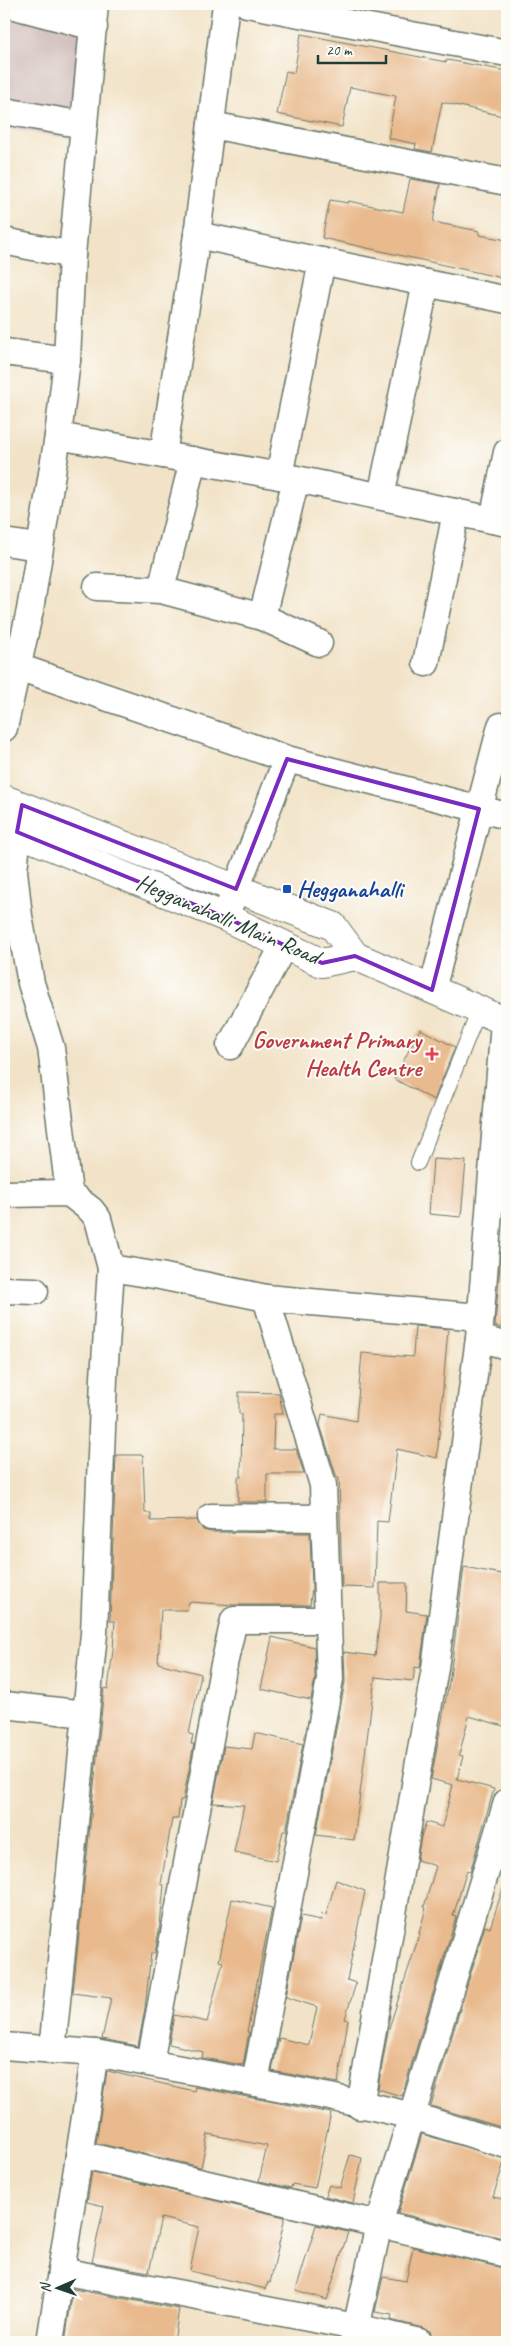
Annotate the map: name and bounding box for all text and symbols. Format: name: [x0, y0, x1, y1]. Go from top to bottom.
scale bar: [318, 32, 386, 64]
text: 20 m: [326, 41, 353, 60]
street label: Hegganahalli Main Road: [132, 867, 328, 973]
place label: Hegganahalli: [297, 874, 406, 904]
marker: Hegganahalli: [281, 883, 293, 895]
place label: Government Primary Health Centre: [252, 1025, 424, 1083]
marker: Government Primary Health Centre: [425, 1047, 439, 1061]
north arrow: [32, 2264, 82, 2314]
text: N: [37, 2281, 54, 2293]

